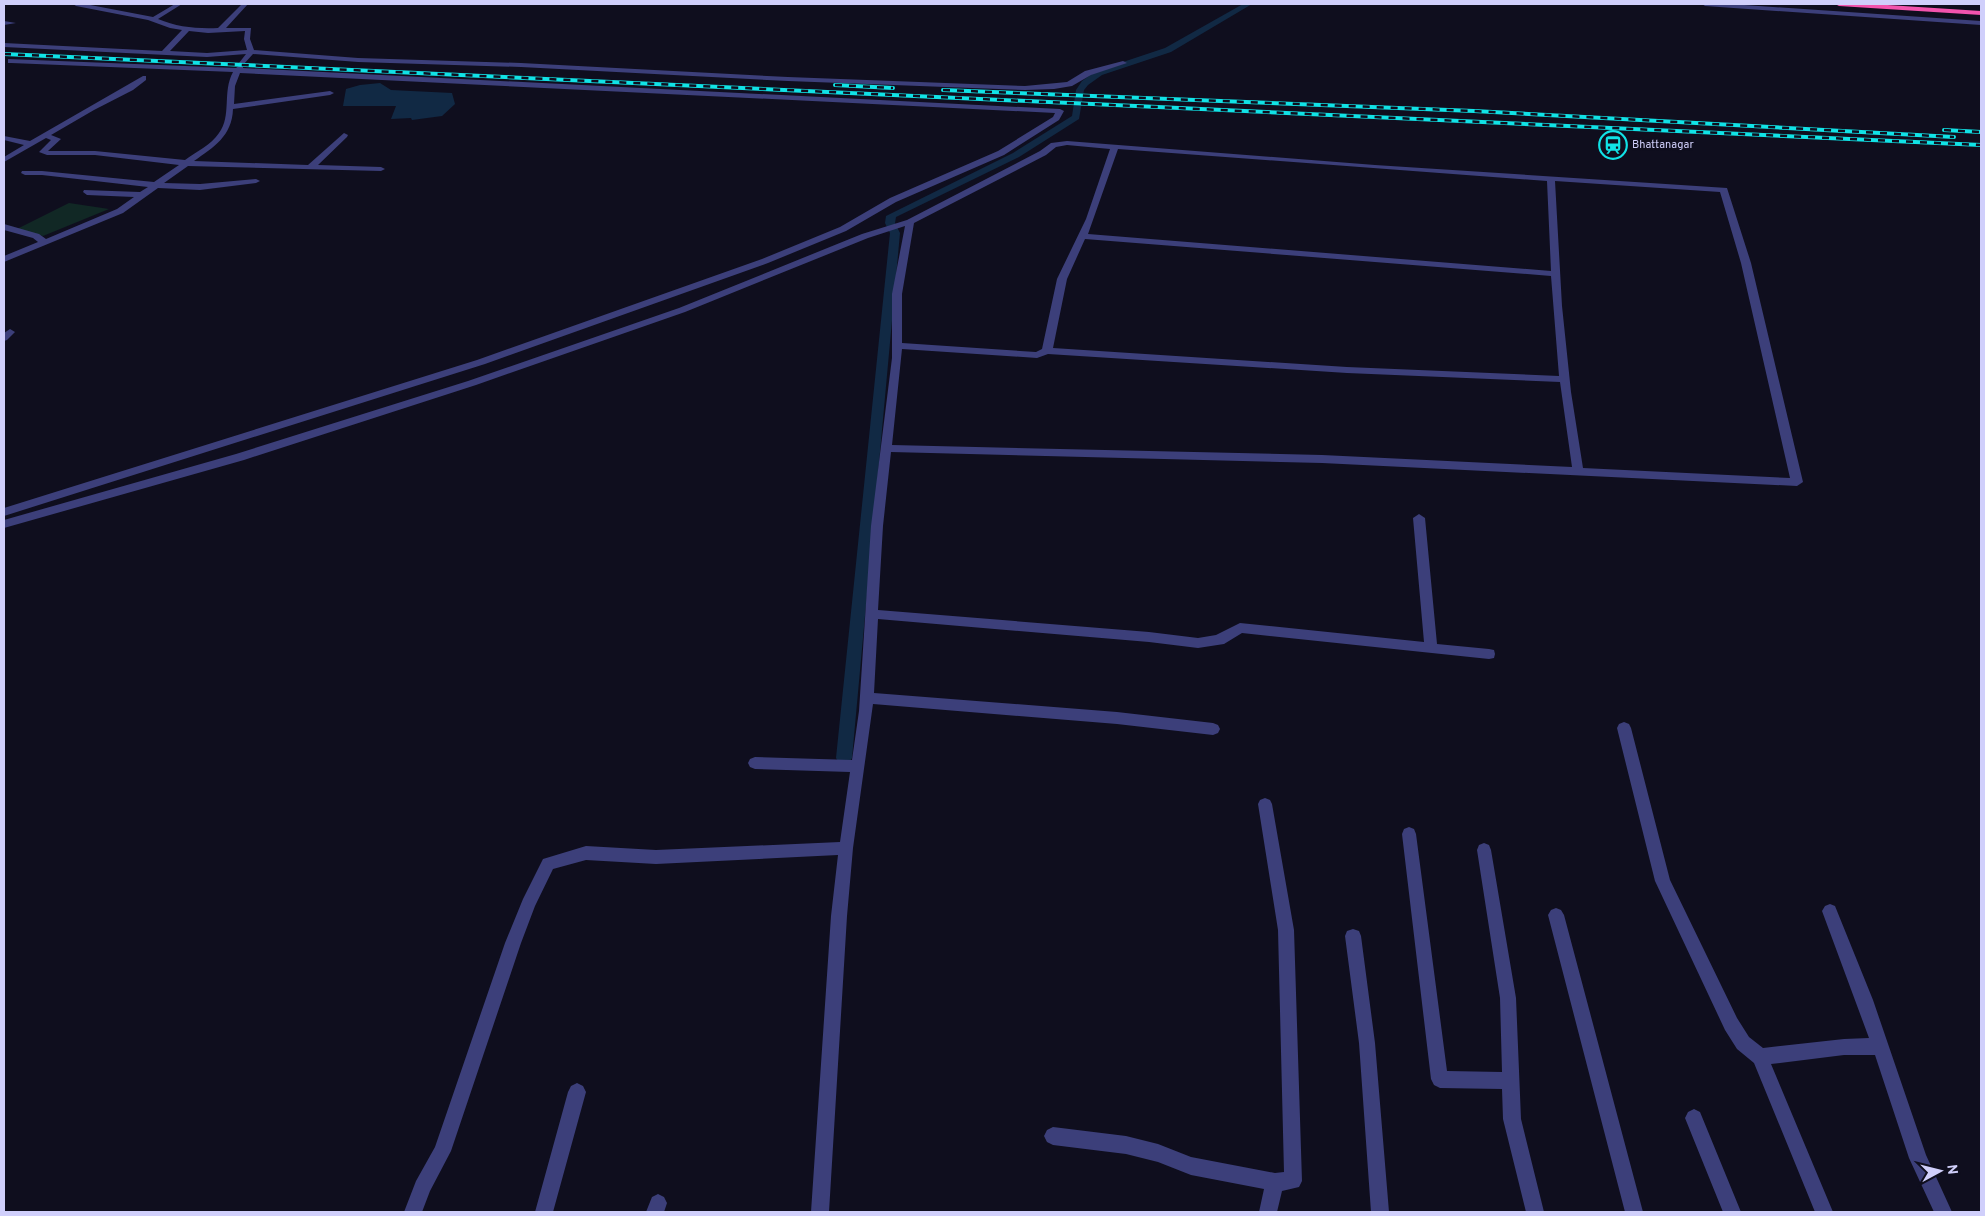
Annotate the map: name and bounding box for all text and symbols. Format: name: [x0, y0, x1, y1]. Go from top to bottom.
station icon: Bhattanagar: [1598, 130, 1628, 160]
place label: Bhattanagar: [1632, 138, 1694, 152]
north arrow: [1915, 1146, 1965, 1196]
text: N: [1942, 1164, 1960, 1176]

